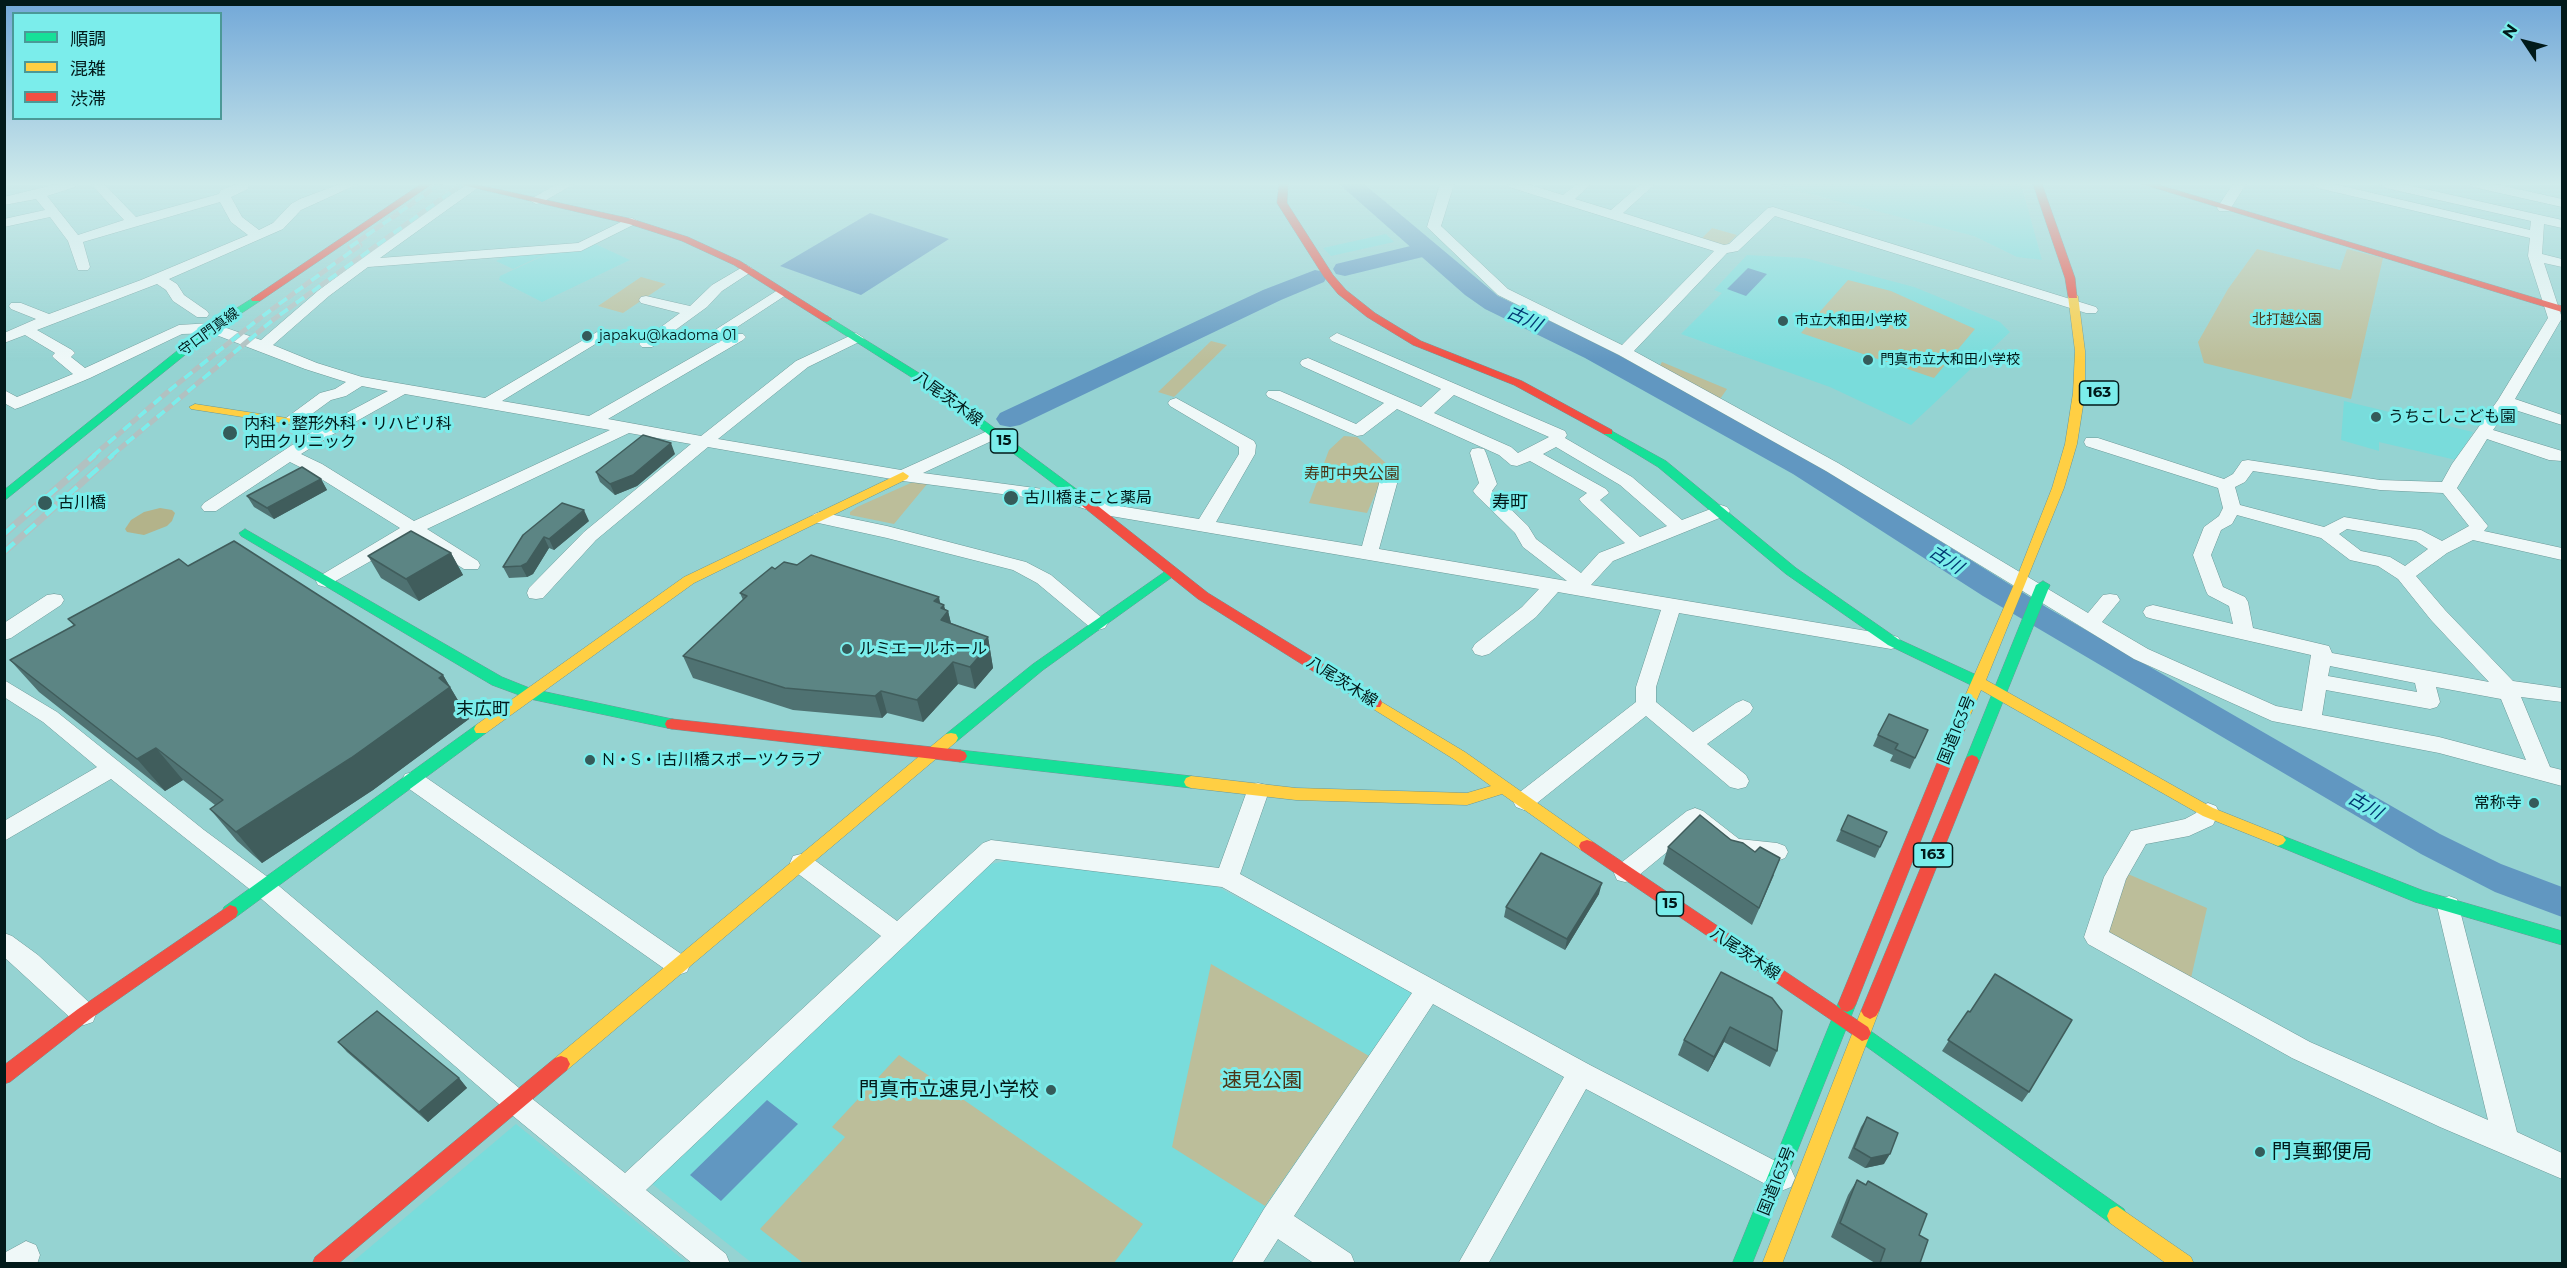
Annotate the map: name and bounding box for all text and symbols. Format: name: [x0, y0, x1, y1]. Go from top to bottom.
legend: [12, 12, 222, 120]
north arrow: [2495, 12, 2555, 72]
text: N: [2498, 21, 2521, 42]
text: 順調: [70, 28, 106, 50]
text: 混雑: [70, 58, 106, 80]
text: 渋滞: [70, 88, 106, 110]
water label: 古川: [1503, 302, 1545, 336]
street label: 守口門真線: [176, 305, 242, 359]
park label: 北打越公園: [2252, 312, 2322, 328]
place label: 市立大和田小学校: [1795, 313, 1907, 329]
marker: 市立大和田小学校: [1776, 314, 1790, 328]
place label: japaku@kadoma 01: [599, 328, 737, 344]
marker: japaku@kadoma 01: [580, 329, 594, 343]
place label: 門真市立大和田小学校: [1880, 352, 2020, 368]
marker: 門真市立大和田小学校: [1861, 353, 1875, 367]
street label: 八尾茨木線: [910, 368, 986, 430]
road number: 163: [2080, 381, 2118, 405]
place label: うちこしこども園: [2388, 407, 2516, 427]
marker: うちこしこども園: [2369, 410, 2383, 424]
place label: 内科・整形外科・リハビリ科 内田クリニック: [244, 414, 452, 452]
marker: 内科・整形外科・リハビリ科 内田クリニック: [221, 424, 239, 442]
road number: 15: [990, 429, 1018, 453]
park label: 寿町中央公園: [1304, 464, 1400, 484]
place label: 古川橋まこと薬局: [1024, 488, 1152, 508]
marker: 古川橋まこと薬局: [1002, 489, 1020, 507]
district label: 寿町: [1492, 492, 1528, 514]
place label: 古川橋: [58, 493, 106, 513]
marker: 古川橋: [36, 494, 54, 512]
water label: 古川: [1925, 541, 1967, 579]
place label: ルミエールホール: [859, 639, 987, 659]
marker: ルミエールホール: [840, 642, 854, 656]
street label: 八尾茨木線: [1303, 653, 1381, 711]
street label: 国道163号: [1935, 693, 1979, 767]
district label: 末広町: [456, 699, 510, 721]
place label: N・S・I古川橋スポーツクラブ: [602, 750, 822, 770]
marker: N・S・I古川橋スポーツクラブ: [583, 753, 597, 767]
water label: 古川: [2344, 788, 2386, 824]
place label: 常称寺: [2474, 793, 2522, 813]
marker: 常称寺: [2527, 796, 2541, 810]
road number: 163: [1914, 843, 1952, 867]
road number: 15: [1656, 892, 1684, 916]
street label: 八尾茨木線: [1706, 924, 1784, 984]
park label: 速見公園: [1222, 1069, 1302, 1093]
place label: 門真市立速見小学校: [859, 1078, 1039, 1102]
marker: 門真市立速見小学校: [1044, 1083, 1058, 1097]
place label: 門真郵便局: [2272, 1140, 2372, 1164]
street label: 国道163号: [1755, 1144, 1799, 1218]
marker: 門真郵便局: [2253, 1145, 2267, 1159]

